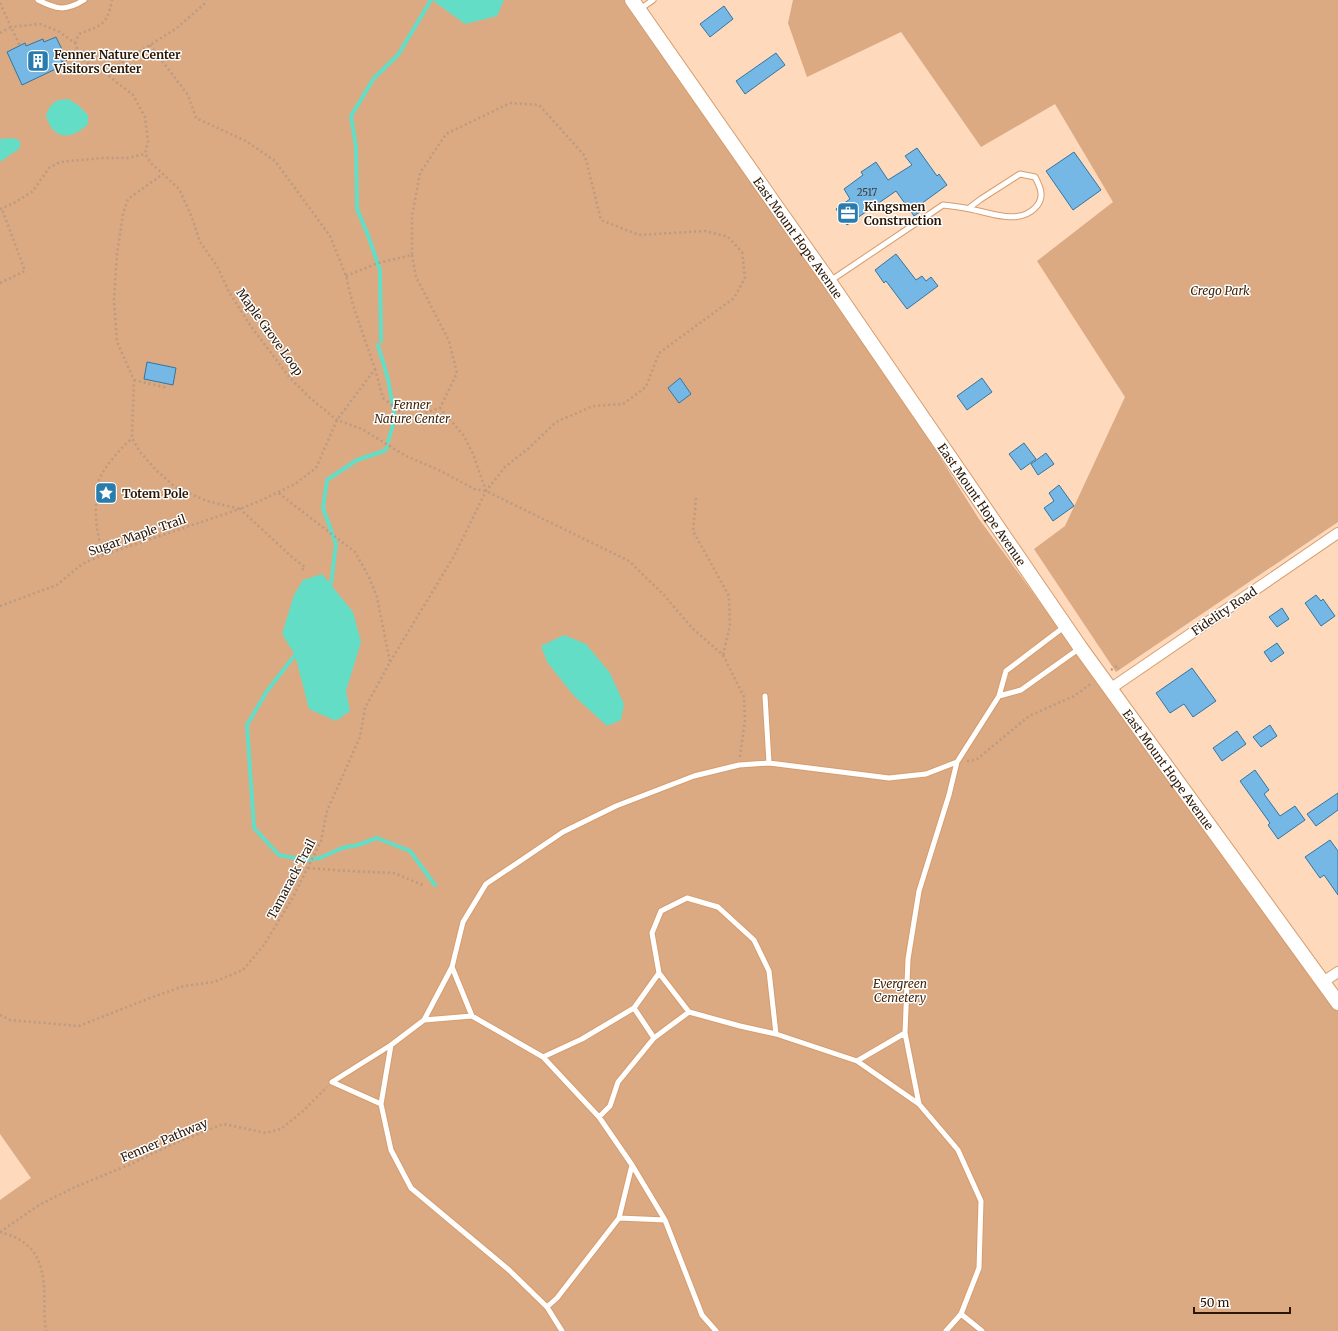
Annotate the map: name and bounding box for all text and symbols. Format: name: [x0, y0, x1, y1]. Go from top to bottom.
place label: Fenner Nature Center Visitors Center: [53, 47, 181, 76]
building icon: Fenner Nature Center Visitors Center: [25, 48, 51, 74]
street label: East Mount Hope Avenue: [750, 174, 846, 301]
house number: 2517: [857, 186, 878, 199]
place label: Kingsmen Construction: [864, 199, 942, 228]
office icon: Kingsmen Construction: [835, 200, 861, 226]
park label: Crego Park: [1190, 283, 1250, 298]
street label: Maple Grove Loop: [233, 286, 307, 378]
park label: Fenner Nature Center: [374, 397, 451, 426]
street label: East Mount Hope Avenue: [935, 440, 1029, 568]
place icon: Totem Pole: [93, 480, 119, 506]
place label: Totem Pole: [122, 486, 189, 501]
street label: Sugar Maple Trail: [86, 511, 188, 559]
street label: Fidelity Road: [1188, 584, 1260, 638]
street label: East Mount Hope Avenue: [1120, 706, 1217, 832]
street label: Tamarack Trail: [264, 836, 319, 922]
park label: Evergreen Cemetery: [873, 976, 927, 1005]
street label: Fenner Pathway: [118, 1115, 210, 1165]
scale bar: [1194, 1289, 1290, 1315]
text: 50 m: [1200, 1295, 1229, 1310]

